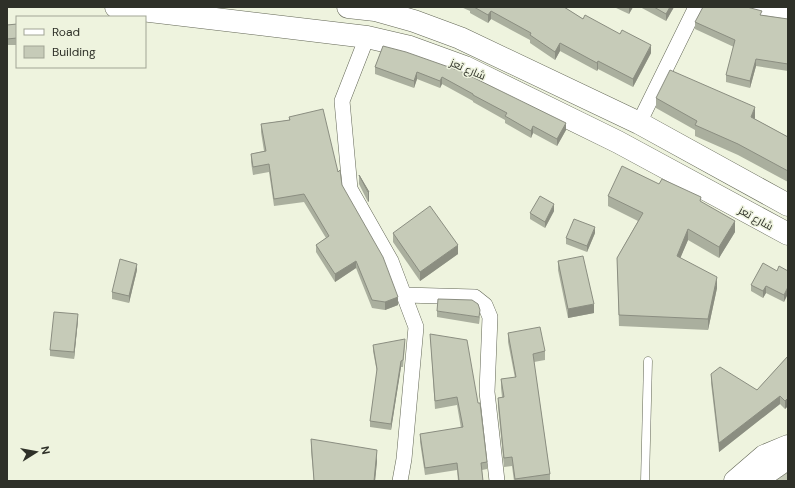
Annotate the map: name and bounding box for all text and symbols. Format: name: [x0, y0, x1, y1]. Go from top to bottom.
legend: [16, 16, 146, 68]
text: Road: [52, 24, 80, 40]
text: Building: [52, 44, 96, 60]
street label: شارع تعز: [447, 55, 488, 84]
street label: شارع تعز: [735, 202, 776, 234]
north arrow: [16, 432, 56, 472]
text: N: [38, 445, 53, 455]

